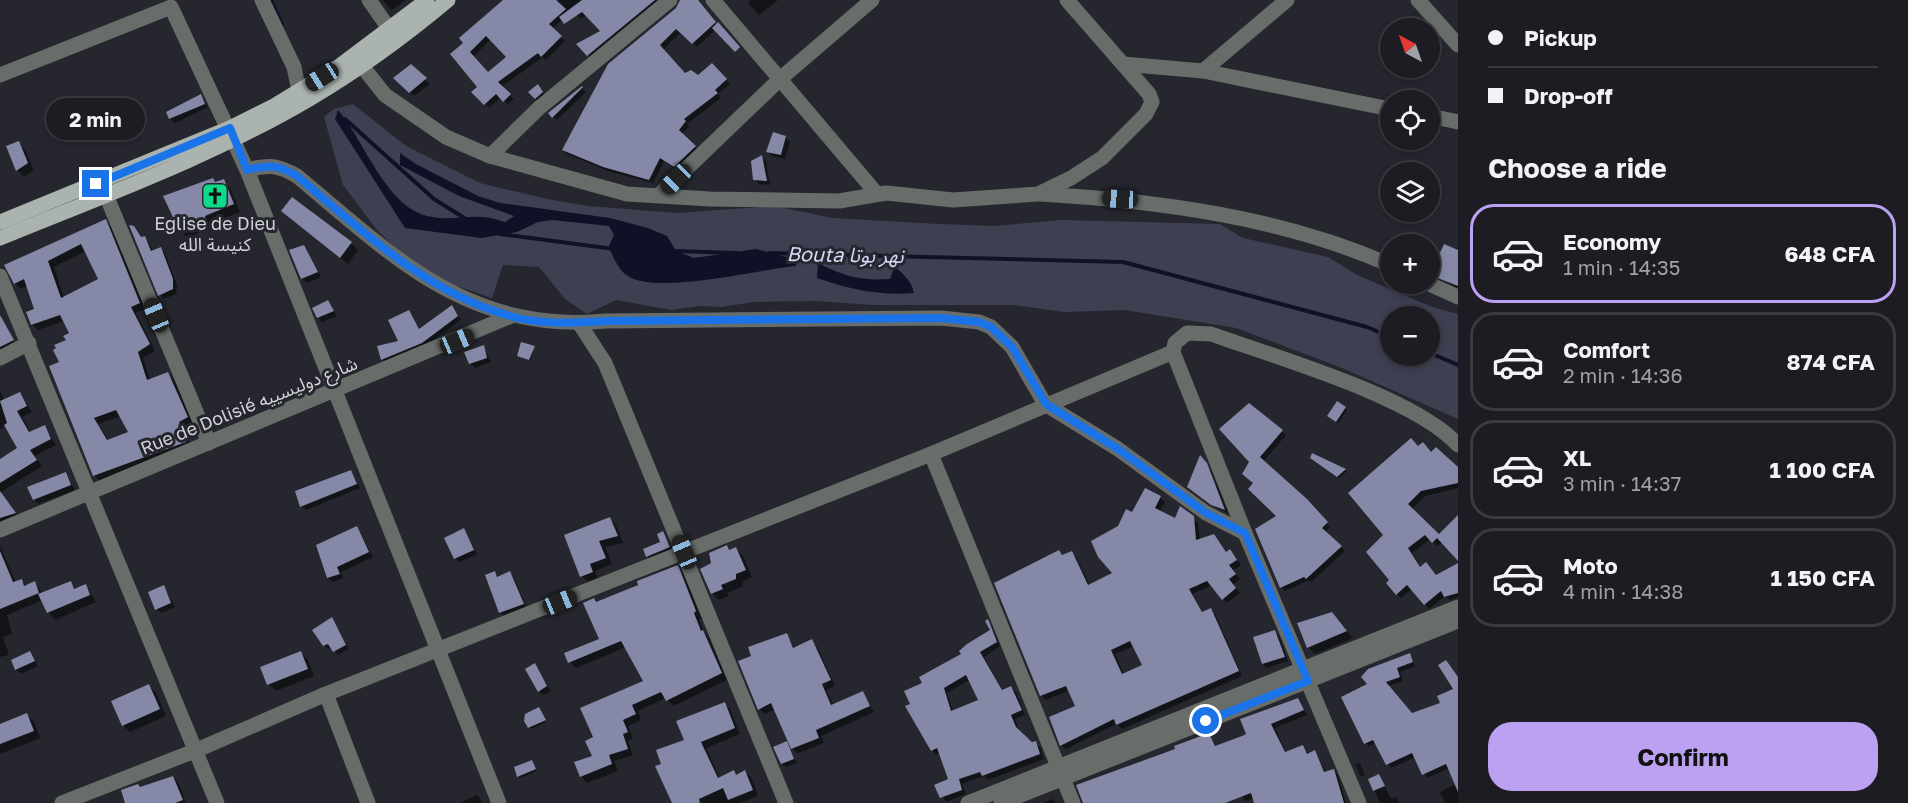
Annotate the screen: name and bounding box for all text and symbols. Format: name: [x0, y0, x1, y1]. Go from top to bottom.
north arrow: [1380, 18, 1440, 78]
map controls: [1380, 18, 1440, 366]
text: Pickup: [1524, 24, 1597, 51]
car: [302, 60, 342, 94]
text: Drop-off: [1524, 82, 1613, 109]
button: locate: [1380, 90, 1440, 150]
callout: 2 min: [46, 97, 146, 139]
text: 2 min: [69, 107, 122, 131]
text: Choose a ride: [1488, 152, 1667, 184]
car: [657, 160, 695, 198]
button: layers: [1380, 162, 1440, 222]
route end: [82, 170, 109, 197]
church icon: Eglise de Dieu كنيسة الله: [200, 181, 230, 211]
car: [1102, 189, 1138, 209]
place label: Eglise de Dieu كنيسة الله: [154, 212, 276, 255]
icon: car: [1491, 227, 1545, 281]
text: Economy: [1563, 228, 1661, 255]
button: +: [1380, 234, 1440, 294]
text: 648 CFA: [1784, 240, 1875, 267]
water label: Bouta نهر بوتا: [786, 241, 905, 268]
text: 1 min · 14:35: [1563, 255, 1680, 279]
car: [141, 295, 171, 335]
button: −: [1380, 306, 1440, 366]
car: [437, 326, 477, 356]
icon: car: [1491, 335, 1545, 389]
text: Comfort: [1563, 336, 1650, 363]
text: 874 CFA: [1786, 348, 1875, 375]
street label: Rue de Dolisié شارع دوليسييه: [137, 351, 362, 462]
text: 2 min · 14:36: [1563, 363, 1683, 387]
icon: car: [1491, 443, 1545, 497]
text: XL: [1563, 444, 1591, 471]
text: 1 100 CFA: [1770, 456, 1875, 483]
text: 3 min · 14:37: [1563, 471, 1681, 495]
car: [669, 532, 699, 572]
icon: car: [1491, 551, 1545, 605]
text: Moto: [1563, 552, 1618, 579]
text: 1 150 CFA: [1770, 564, 1875, 591]
text: 4 min · 14:38: [1563, 579, 1683, 603]
car: [540, 587, 580, 617]
route start: [1192, 707, 1219, 734]
button: Confirm: [1488, 722, 1878, 791]

